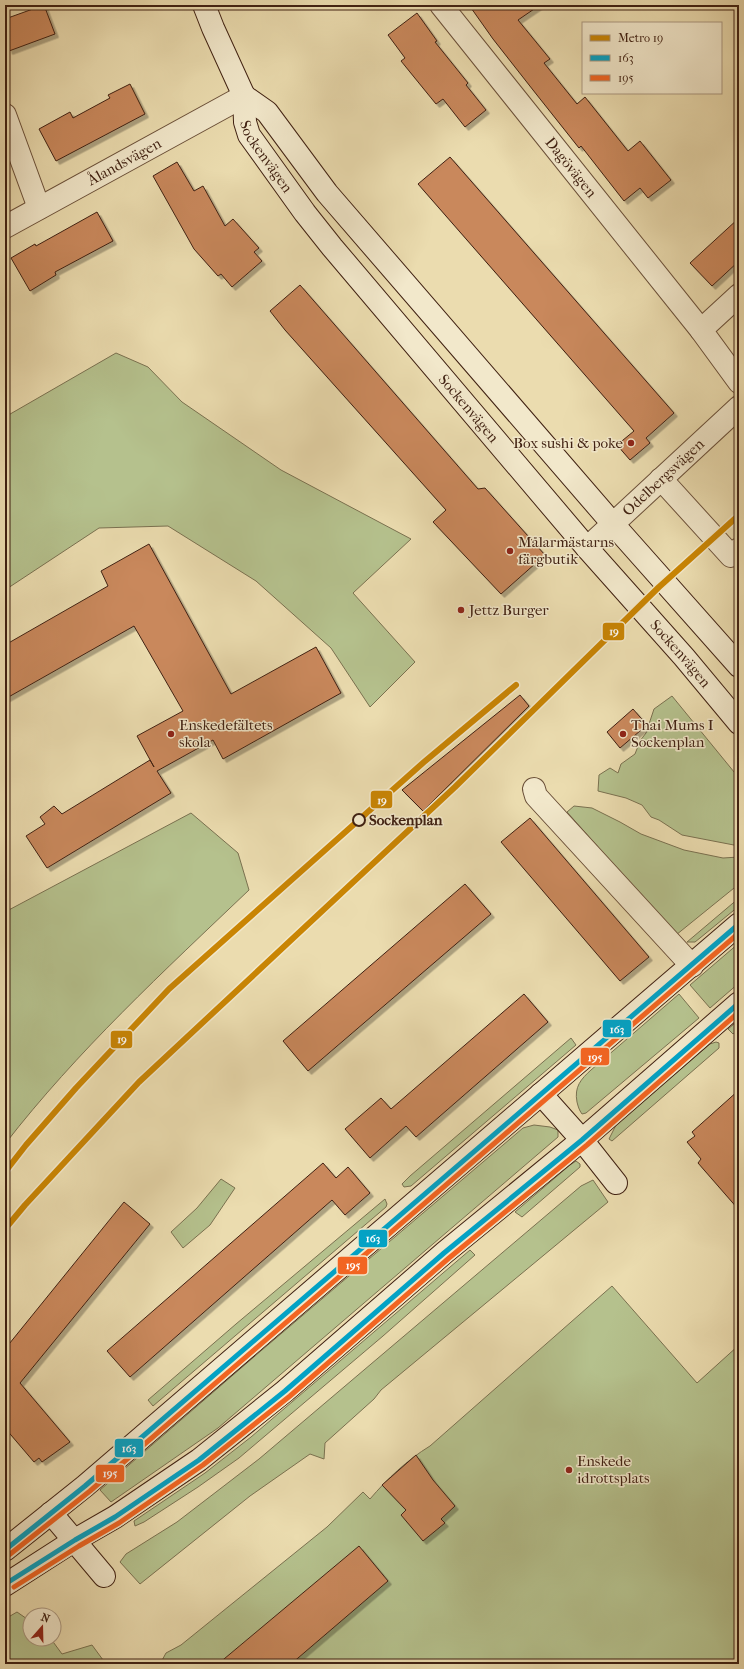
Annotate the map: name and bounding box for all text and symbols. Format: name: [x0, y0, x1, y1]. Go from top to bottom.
legend: [582, 22, 722, 94]
text: Metro 19: [618, 31, 663, 45]
text: 163: [618, 51, 634, 65]
text: 195: [618, 71, 634, 85]
street label: Sockenvägen: [236, 118, 297, 196]
street label: Ålandsvägen: [83, 134, 165, 190]
street label: Dagövägen: [541, 134, 601, 201]
street label: Sockenvägen: [435, 371, 503, 446]
place label: Box sushi & poke: [513, 434, 624, 452]
street label: Odelbergsvägen: [619, 435, 708, 520]
marker: Box sushi & poke: [626, 438, 636, 448]
place label: Målarmästarns färgbutik: [518, 533, 614, 568]
marker: Målarmästarns färgbutik: [505, 546, 515, 556]
place label: Jettz Burger: [468, 601, 549, 619]
marker: Jettz Burger: [456, 605, 466, 615]
street label: Sockenvägen: [646, 616, 715, 691]
line badge: 19: [602, 622, 625, 641]
text: 19: [609, 625, 619, 638]
place label: Enskedefältets skola: [179, 716, 273, 751]
place label: Thai Mums I Sockenplan: [631, 716, 714, 751]
marker: Enskedefältets skola: [166, 729, 176, 739]
marker: Thai Mums I Sockenplan: [618, 729, 628, 739]
line badge: 19: [370, 790, 393, 809]
text: 19: [377, 794, 387, 807]
place label: Sockenplan: [369, 811, 443, 829]
marker: Sockenplan: [352, 813, 366, 827]
line badge: 163: [602, 1019, 632, 1038]
text: 163: [610, 1023, 625, 1036]
line badge: 19: [110, 1030, 133, 1049]
text: 19: [117, 1033, 127, 1046]
line badge: 195: [580, 1047, 610, 1066]
text: 195: [588, 1051, 602, 1064]
line badge: 163: [358, 1229, 388, 1248]
text: 163: [366, 1232, 381, 1245]
line badge: 195: [337, 1256, 368, 1275]
text: 195: [346, 1259, 360, 1272]
line badge: 163: [114, 1438, 144, 1458]
text: 163: [122, 1442, 137, 1455]
place label: Enskede idrottsplats: [577, 1452, 650, 1487]
line badge: 195: [95, 1464, 125, 1483]
marker: Enskede idrottsplats: [564, 1465, 574, 1475]
text: 195: [103, 1467, 117, 1480]
north arrow: [22, 1607, 62, 1647]
text: N: [39, 1611, 52, 1626]

